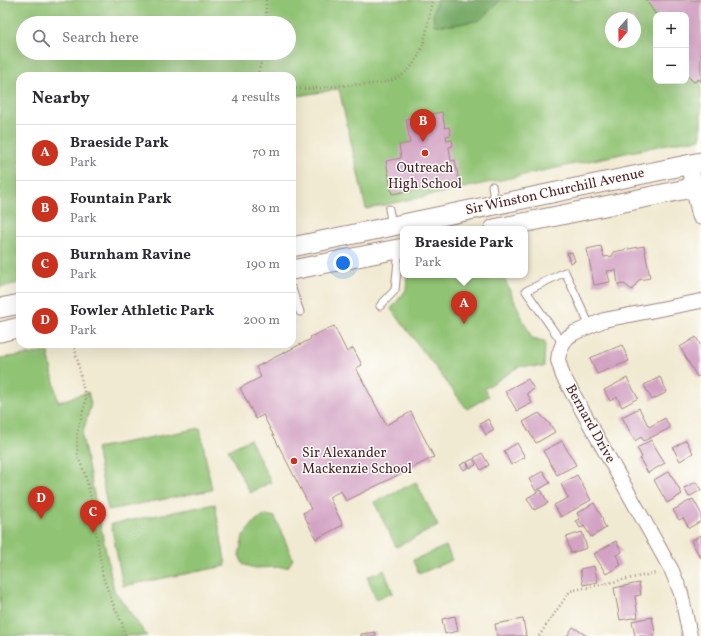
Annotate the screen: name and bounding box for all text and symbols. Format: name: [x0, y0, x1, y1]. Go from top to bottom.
north arrow: [605, 12, 641, 48]
map controls: [653, 12, 689, 84]
button: +: [653, 12, 689, 48]
search box: [16, 16, 296, 60]
icon: search: [30, 27, 52, 49]
text: Search here: [62, 28, 139, 49]
button: −: [653, 48, 689, 84]
text: Nearby: [32, 87, 90, 110]
text: 4 results: [231, 89, 280, 107]
pin: B: [410, 109, 436, 142]
text: Braeside Park: [70, 133, 169, 154]
text: A: [40, 144, 50, 162]
text: 70 m: [252, 144, 280, 162]
marker: Outreach High School: [420, 148, 430, 158]
text: Park: [70, 154, 97, 172]
place label: Outreach High School: [388, 159, 462, 194]
street label: Sir Winston Churchill Avenue: [464, 164, 647, 220]
text: Fountain Park: [70, 189, 172, 210]
text: B: [41, 200, 49, 218]
text: 80 m: [251, 200, 280, 218]
text: Park: [70, 210, 97, 228]
popup: [400, 226, 528, 278]
text: Braeside Park: [415, 233, 513, 254]
text: Burnham Ravine: [70, 245, 191, 266]
your location: [333, 253, 353, 273]
text: Park: [415, 254, 441, 272]
text: C: [41, 256, 49, 274]
text: 190 m: [246, 256, 280, 274]
text: Park: [70, 266, 97, 284]
pin: A: [451, 291, 477, 324]
text: Fowler Athletic Park: [70, 301, 214, 322]
text: D: [40, 312, 50, 330]
text: 200 m: [243, 312, 280, 330]
text: Park: [70, 322, 97, 340]
street label: Bernard Drive: [561, 381, 620, 467]
place label: Sir Alexander Mackenzie School: [302, 444, 412, 479]
marker: Sir Alexander Mackenzie School: [289, 456, 299, 466]
pin: D: [28, 486, 54, 519]
pin: C: [80, 500, 106, 533]

